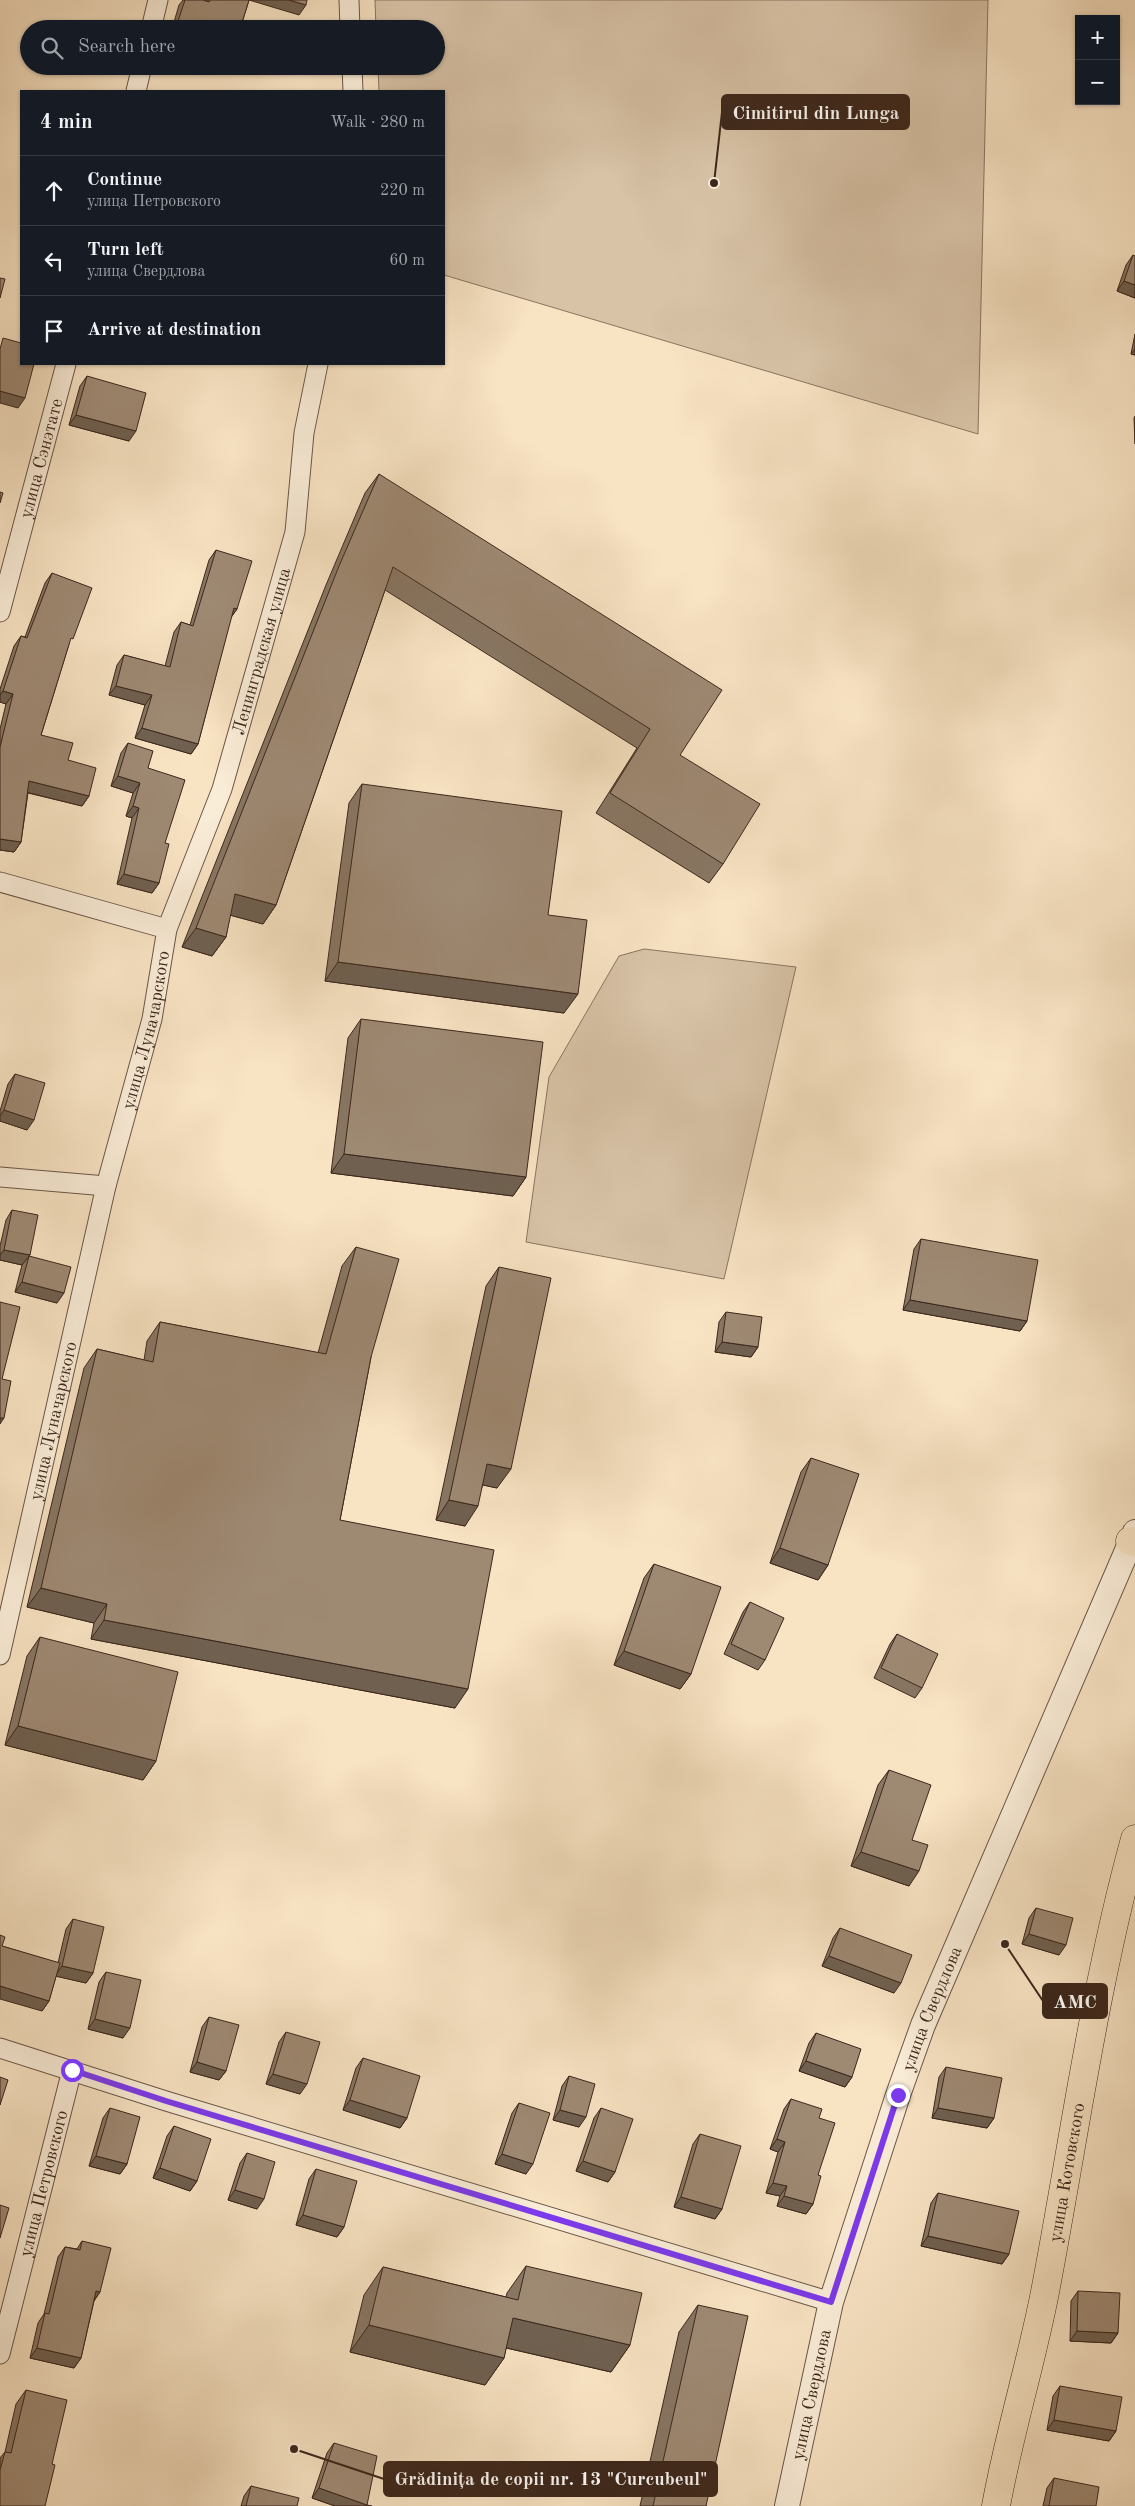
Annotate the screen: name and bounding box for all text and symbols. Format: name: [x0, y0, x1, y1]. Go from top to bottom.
map controls: [1075, 15, 1120, 105]
button: +: [1075, 15, 1120, 60]
search box: [20, 20, 445, 75]
icon: search: [38, 34, 66, 62]
text: Search here: [78, 38, 175, 57]
button: −: [1075, 60, 1120, 105]
callout: Cimitirul din Lunga: [722, 95, 909, 129]
text: Cimitirul din Lunga: [732, 105, 900, 124]
text: 4 min: [40, 112, 93, 133]
text: Walk · 280 m: [330, 115, 425, 131]
text: Continue: [87, 171, 162, 190]
icon: ahead: [40, 177, 68, 205]
text: 220 m: [380, 183, 425, 199]
text: улица Петровского: [87, 194, 221, 210]
text: Turn left: [87, 241, 164, 260]
icon: left: [40, 247, 68, 275]
text: 60 m: [389, 253, 425, 269]
text: улица Свердлова: [87, 264, 205, 280]
icon: arrive: [40, 317, 68, 345]
text: Arrive at destination: [87, 321, 261, 340]
street label: улица Сэнэтате: [17, 397, 66, 521]
street label: Ленинградская улица: [230, 566, 294, 737]
street label: улица Луначарского: [120, 949, 173, 1112]
street label: улица Луначарского: [27, 1340, 81, 1502]
street label: улица Свердлова: [899, 1944, 966, 2074]
callout: AMC: [1043, 1984, 1107, 2018]
text: AMC: [1053, 1994, 1097, 2013]
route start: [61, 2059, 84, 2082]
route end: [887, 2084, 910, 2107]
street label: улица Котовского: [1046, 2102, 1088, 2244]
street label: улица Петровского: [17, 2108, 71, 2259]
street label: улица Свердлова: [789, 2328, 835, 2462]
callout: Grădinița de copii nr. 13 "Curcubeul": [384, 2462, 717, 2496]
text: Grădinița de copii nr. 13 "Curcubeul": [394, 2471, 708, 2490]

